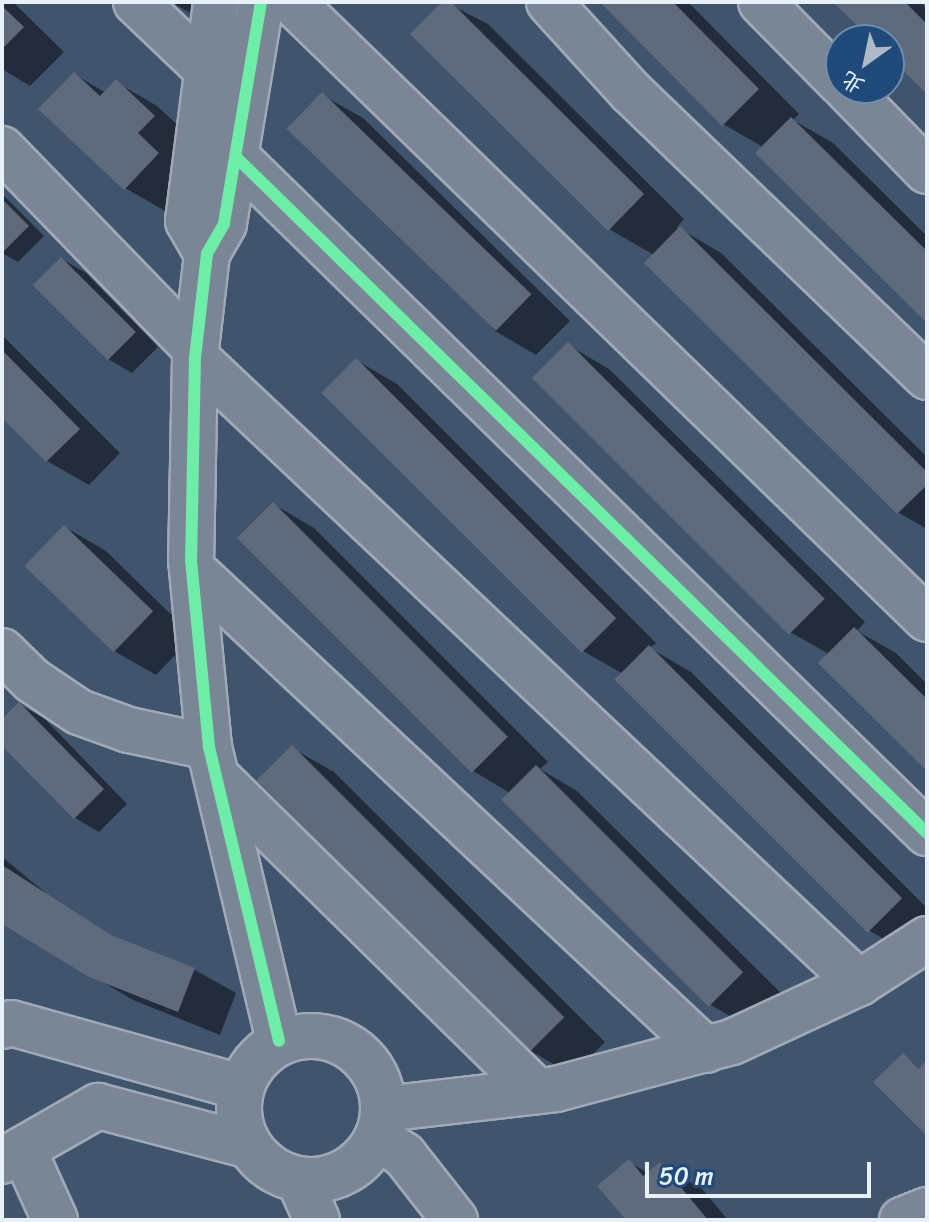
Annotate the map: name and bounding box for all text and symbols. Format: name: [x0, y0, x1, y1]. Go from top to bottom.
north arrow: [825, 24, 905, 104]
text: 北: [833, 61, 873, 105]
scale bar: [649, 1146, 875, 1196]
text: 50 m: [659, 1155, 714, 1197]

